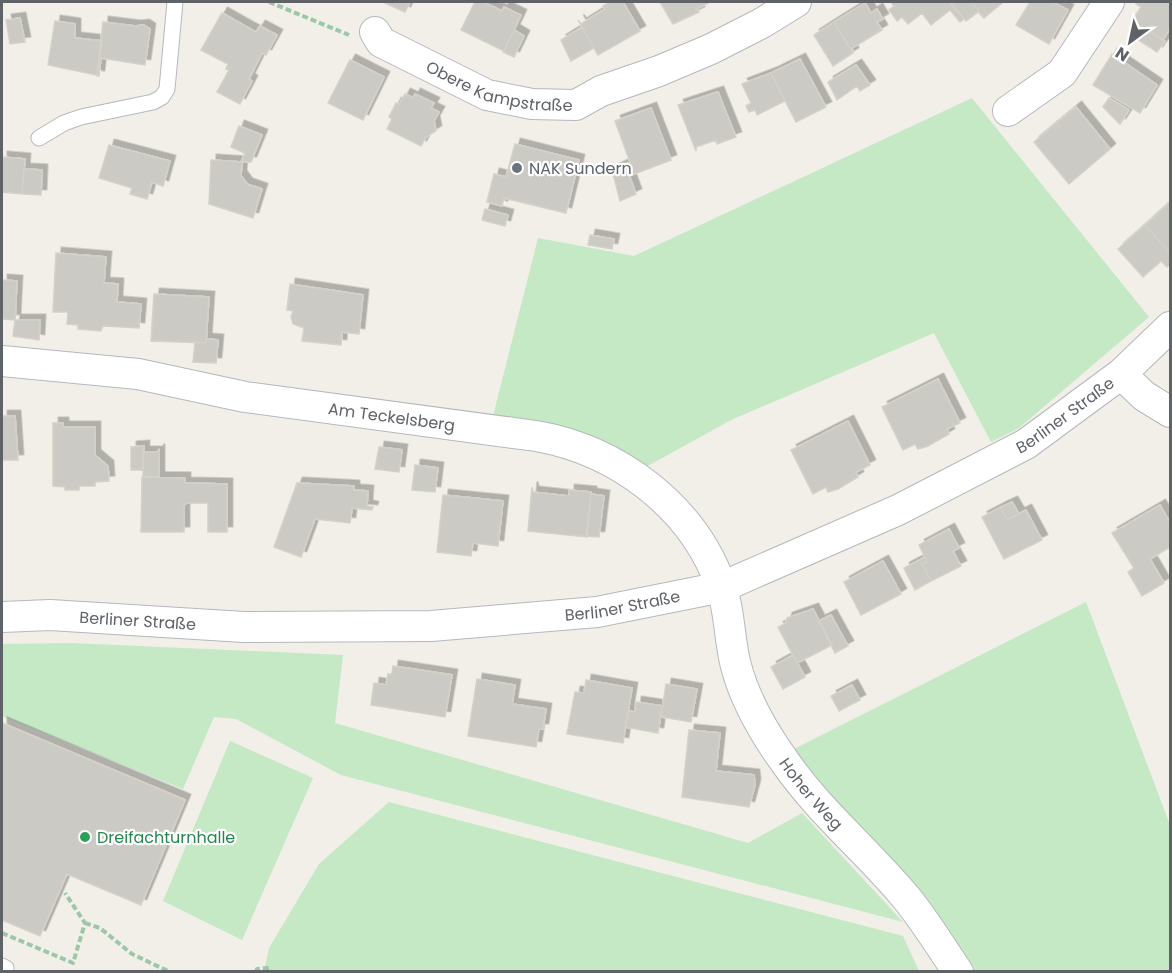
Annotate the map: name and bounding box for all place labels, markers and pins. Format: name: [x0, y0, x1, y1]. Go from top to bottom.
place label: NAK Sundern: [529, 157, 632, 180]
marker: NAK Sundern: [510, 161, 524, 175]
place label: Dreifachturnhalle: [97, 826, 235, 849]
marker: Dreifachturnhalle: [78, 830, 92, 844]

